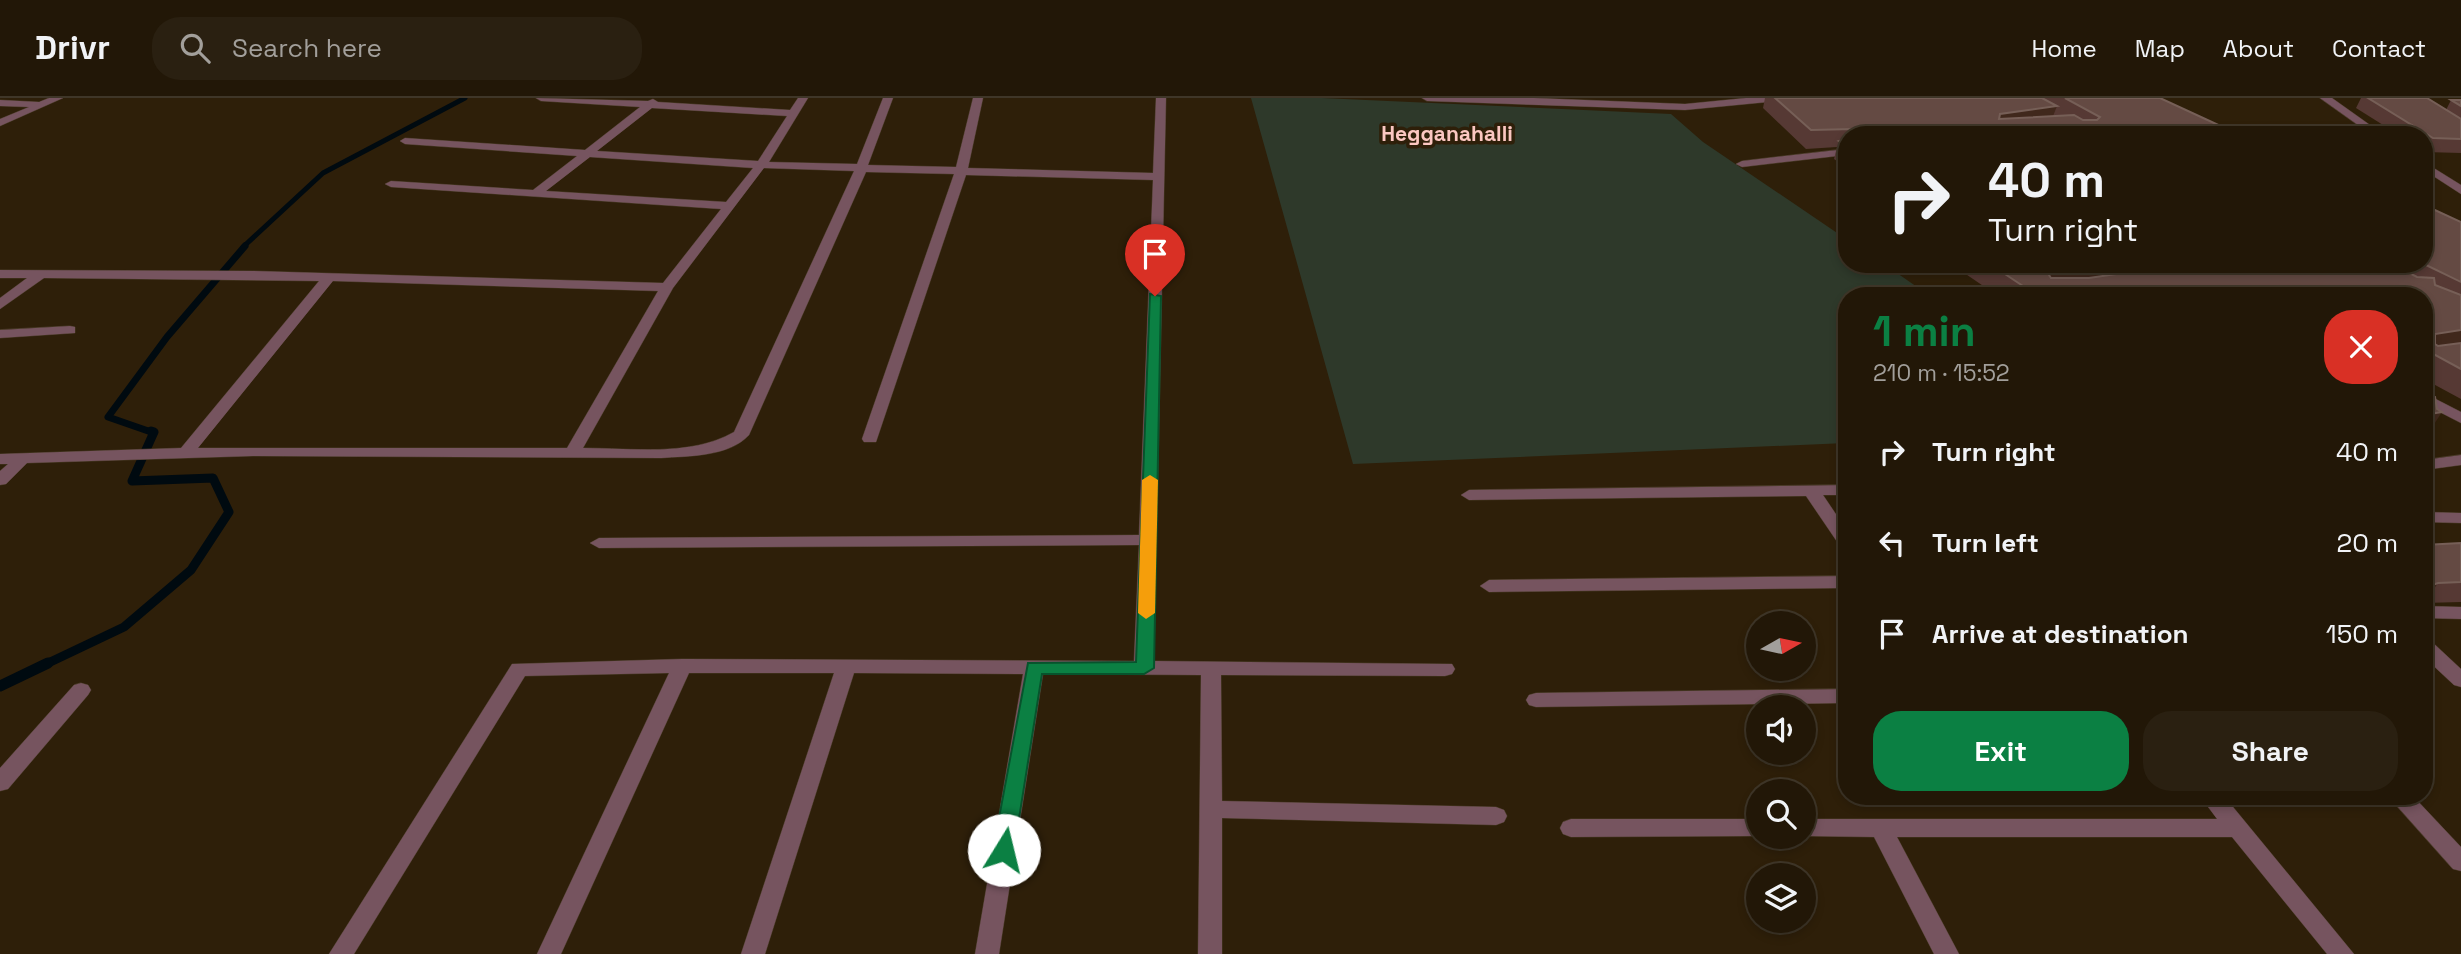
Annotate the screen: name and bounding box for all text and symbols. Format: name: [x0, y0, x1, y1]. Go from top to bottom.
search box: [152, 17, 642, 80]
text: Drivr: [35, 27, 110, 69]
icon: search: [176, 29, 214, 67]
text: Search here: [232, 31, 382, 65]
text: Home: [2031, 33, 2097, 64]
text: Map: [2135, 33, 2185, 64]
text: About: [2223, 33, 2294, 64]
text: Contact: [2332, 33, 2426, 64]
district label: Hegganahalli: [1381, 120, 1513, 147]
text: 40 m: [1988, 149, 2105, 211]
icon: right: [1873, 154, 1964, 245]
text: Turn right: [1988, 210, 2138, 250]
pin: [1125, 224, 1185, 296]
icon: arrive: [1136, 235, 1174, 273]
text: 1 min: [1873, 305, 1976, 358]
button: close: [2324, 310, 2398, 384]
text: 210 m · 15:52: [1873, 358, 2010, 388]
icon: right: [1873, 433, 1911, 471]
text: Turn right: [1932, 435, 2056, 469]
text: 40 m: [2336, 435, 2398, 469]
icon: left: [1873, 524, 1911, 562]
text: Turn left: [1932, 526, 2039, 560]
text: 20 m: [2337, 526, 2398, 560]
north arrow: [1746, 611, 1816, 681]
map controls: [1746, 611, 1816, 933]
icon: arrive: [1873, 615, 1911, 653]
text: Arrive at destination: [1932, 617, 2189, 651]
text: 150 m: [2326, 617, 2398, 651]
button: sound: [1746, 695, 1816, 765]
button: Exit: [1873, 711, 2129, 791]
button: Share: [2143, 711, 2398, 791]
button: search: [1746, 779, 1816, 849]
position arrow: [967, 813, 1041, 887]
button: layers: [1746, 863, 1816, 933]

